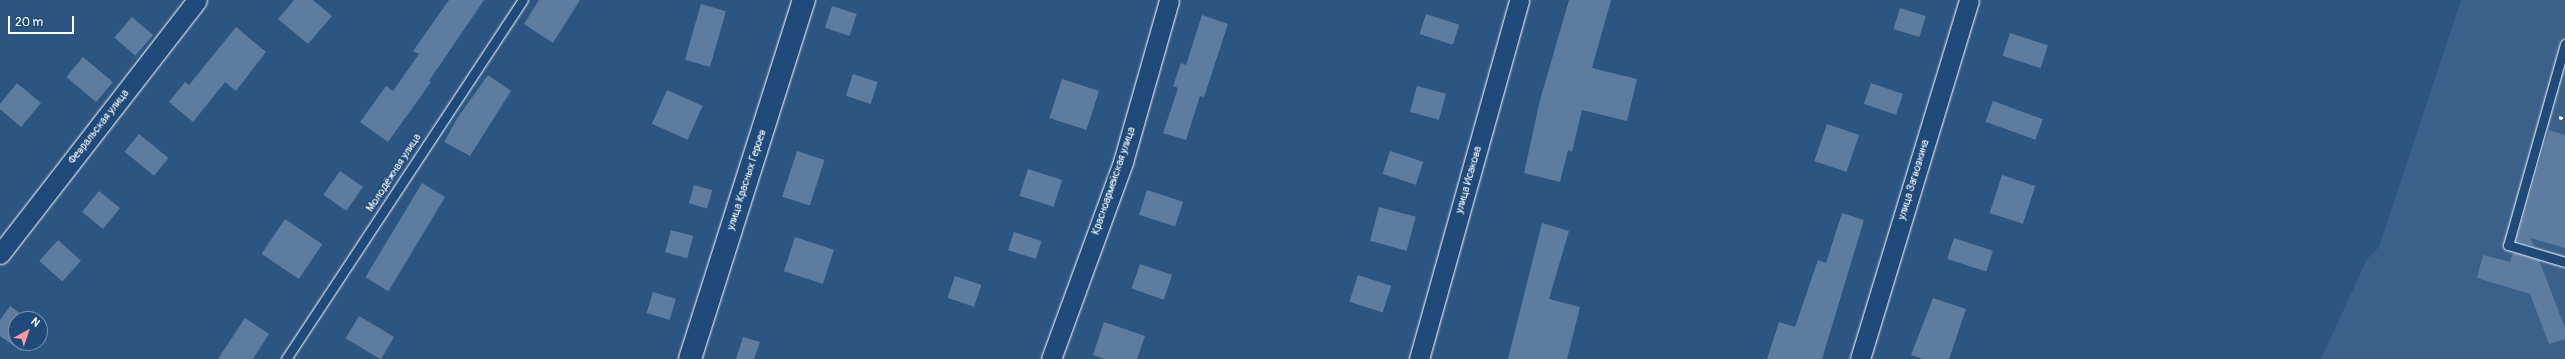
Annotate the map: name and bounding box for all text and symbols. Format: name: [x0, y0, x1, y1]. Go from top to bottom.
scale bar: [10, 8, 76, 34]
text: 20 m: [15, 15, 43, 30]
street label: Февральская улица: [66, 87, 132, 167]
street label: Красноармейская улица: [1089, 125, 1139, 237]
street label: улица Красных Героев: [724, 128, 770, 232]
street label: Молодёжная улица: [364, 131, 424, 215]
street label: улица Загвозкина: [1896, 138, 1932, 222]
street label: улица Исакова: [1453, 145, 1485, 215]
north arrow: [8, 311, 48, 351]
text: N: [28, 315, 42, 330]

